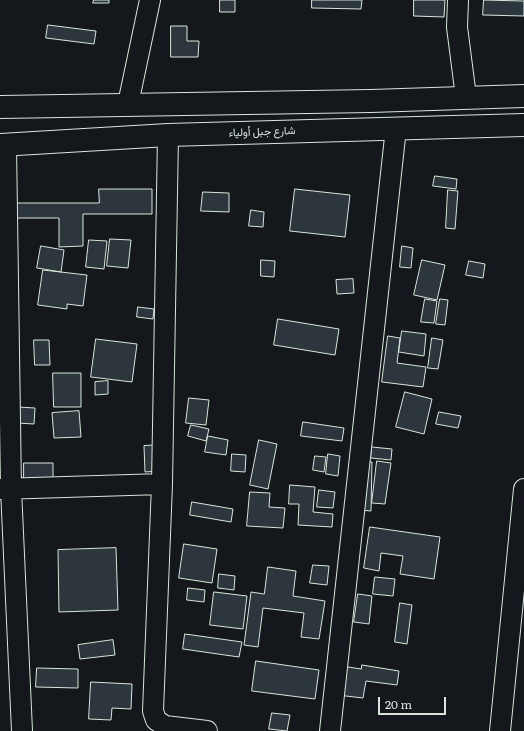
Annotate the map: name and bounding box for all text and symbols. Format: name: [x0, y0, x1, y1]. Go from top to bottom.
street label: شارع جبل أولياء: [228, 124, 296, 140]
scale bar: [380, 689, 448, 715]
text: 20 m: [385, 695, 412, 713]

